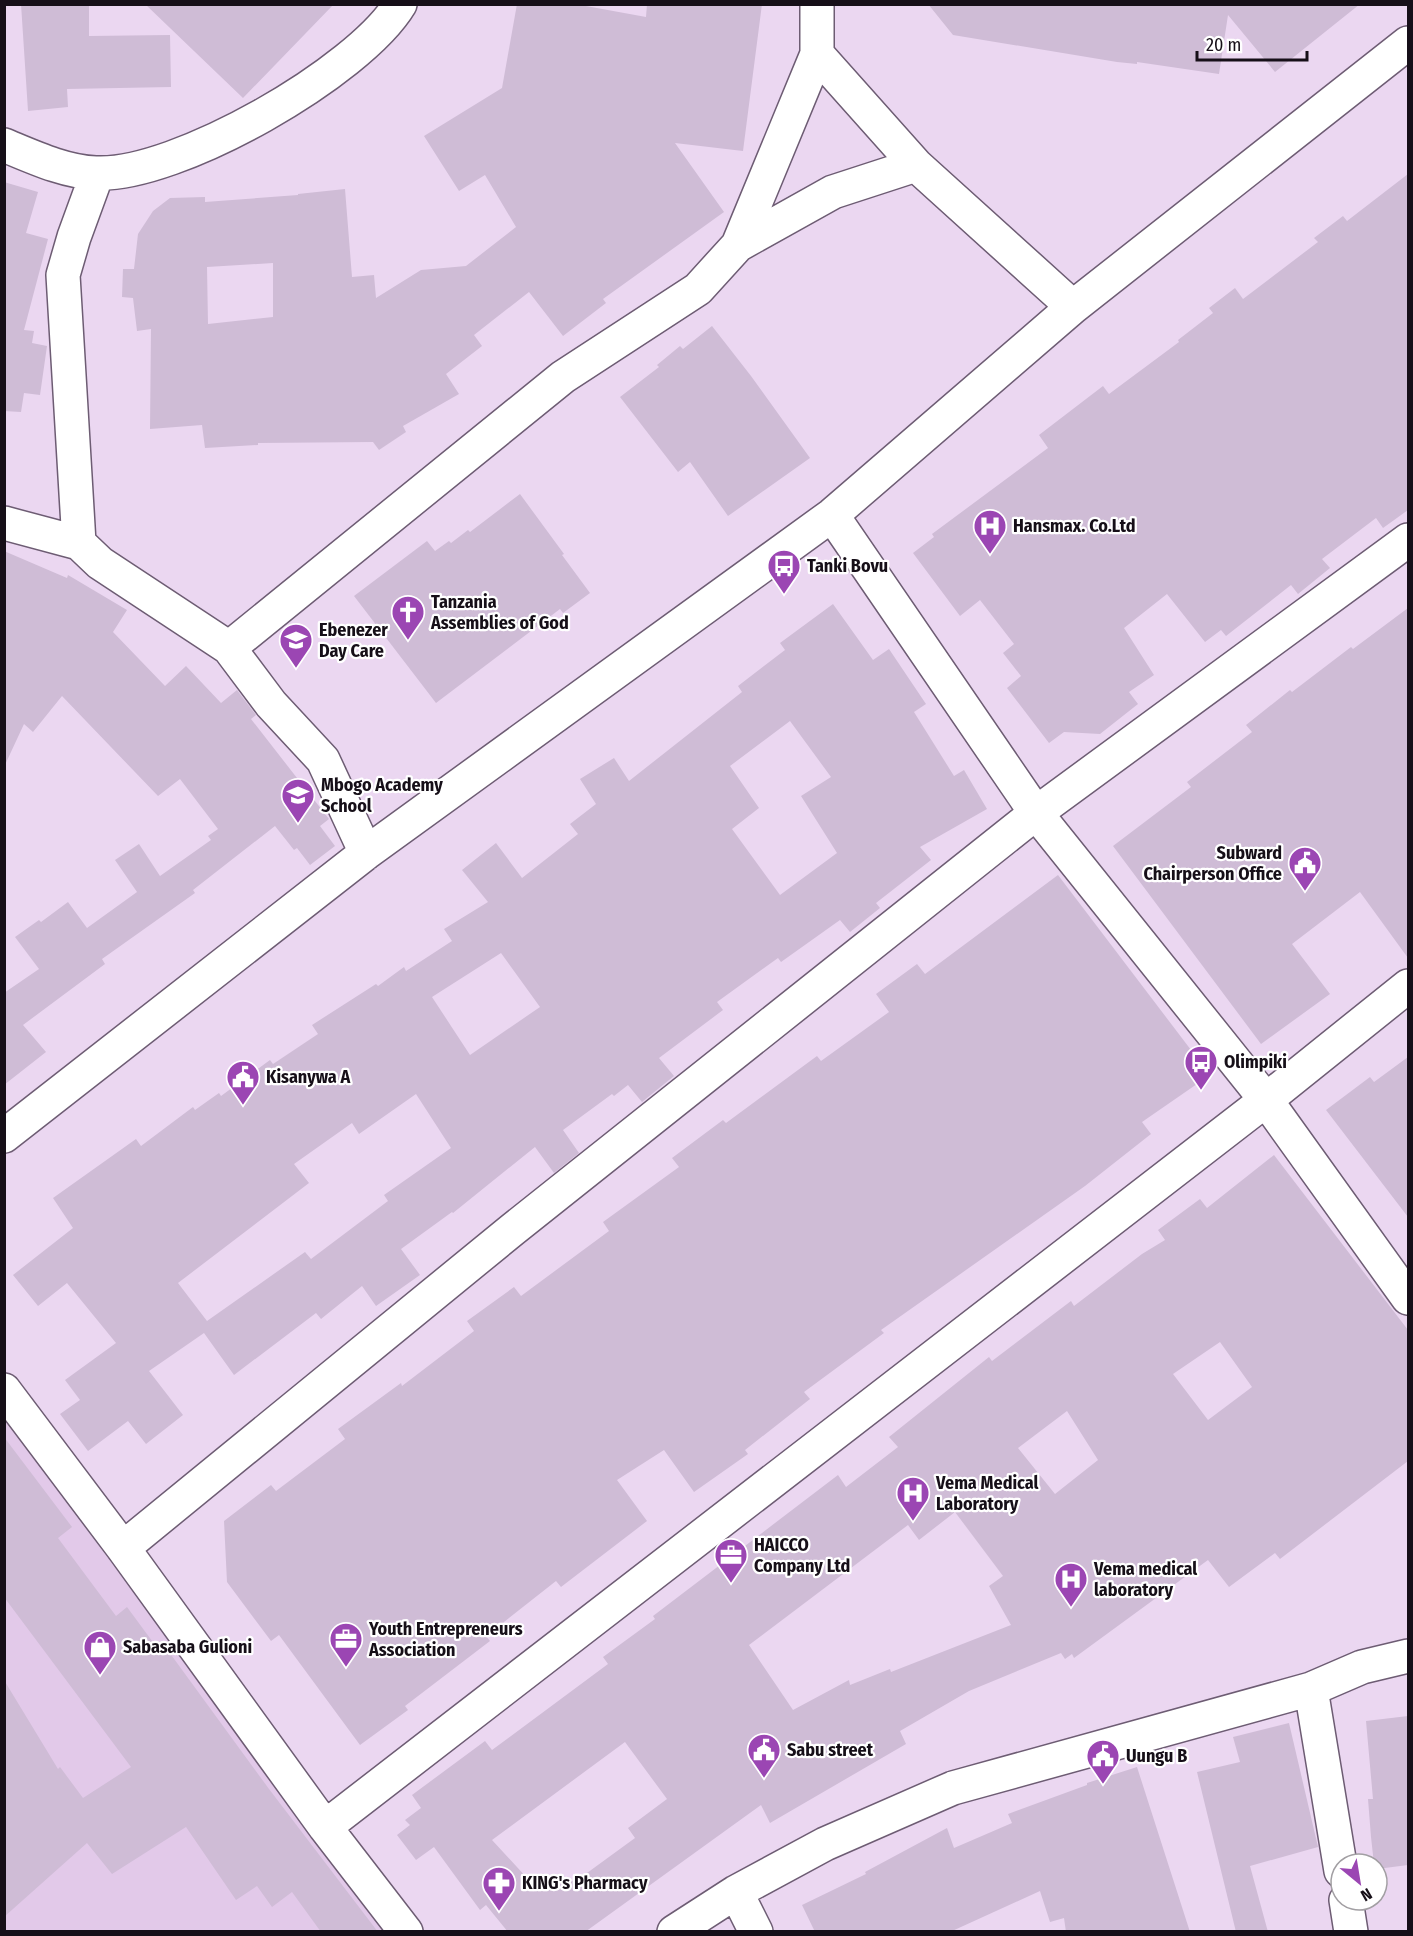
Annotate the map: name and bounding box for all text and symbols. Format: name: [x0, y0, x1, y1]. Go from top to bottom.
scale bar: [1197, 24, 1306, 62]
text: 20 m: [1206, 34, 1241, 56]
hospital icon: Hansmax. Co.Ltd: [972, 508, 1008, 555]
place label: Hansmax. Co.Ltd: [1013, 515, 1136, 537]
bus stop icon: Tanki Bovu: [766, 548, 802, 595]
place label: Tanki Bovu: [807, 555, 888, 577]
place label: Tanzania Assemblies of God: [430, 591, 569, 634]
church icon: Tanzania Assemblies of God: [390, 594, 426, 641]
place label: Ebenezer Day Care: [319, 619, 388, 662]
school or university icon: Ebenezer Day Care: [278, 622, 314, 669]
place label: Mbogo Academy School: [321, 774, 443, 817]
school or university icon: Mbogo Academy School: [280, 777, 316, 824]
place label: Subward Chairperson Office: [1143, 842, 1282, 885]
public building icon: Subward Chairperson Office: [1287, 845, 1323, 892]
bus stop icon: Olimpiki: [1183, 1044, 1219, 1091]
place label: Olimpiki: [1224, 1051, 1287, 1073]
public building icon: Kisanywa A: [225, 1059, 261, 1106]
place label: Kisanywa A: [266, 1066, 351, 1088]
place label: Vema Medical Laboratory: [935, 1472, 1039, 1515]
hospital icon: Vema Medical Laboratory: [895, 1475, 931, 1522]
place label: HAICCO Company Ltd: [754, 1534, 850, 1577]
office icon: HAICCO Company Ltd: [713, 1537, 749, 1584]
place label: Vema medical laboratory: [1093, 1558, 1197, 1601]
hospital icon: Vema medical laboratory: [1053, 1561, 1089, 1608]
place label: Youth Entrepreneurs Association: [368, 1618, 523, 1661]
office icon: Youth Entrepreneurs Association: [328, 1621, 364, 1668]
shop icon: Sabasaba Gulioni: [82, 1629, 118, 1676]
place label: Sabasaba Gulioni: [123, 1636, 252, 1658]
public building icon: Sabu street: [746, 1732, 782, 1779]
public building icon: Uungu B: [1085, 1738, 1121, 1785]
place label: Sabu street: [787, 1739, 874, 1761]
place label: Uungu B: [1126, 1745, 1187, 1767]
north arrow: [1329, 1852, 1389, 1912]
pharmacy icon: KING's Pharmacy: [481, 1865, 517, 1912]
place label: KING's Pharmacy: [522, 1872, 648, 1894]
text: N: [1357, 1884, 1375, 1905]

